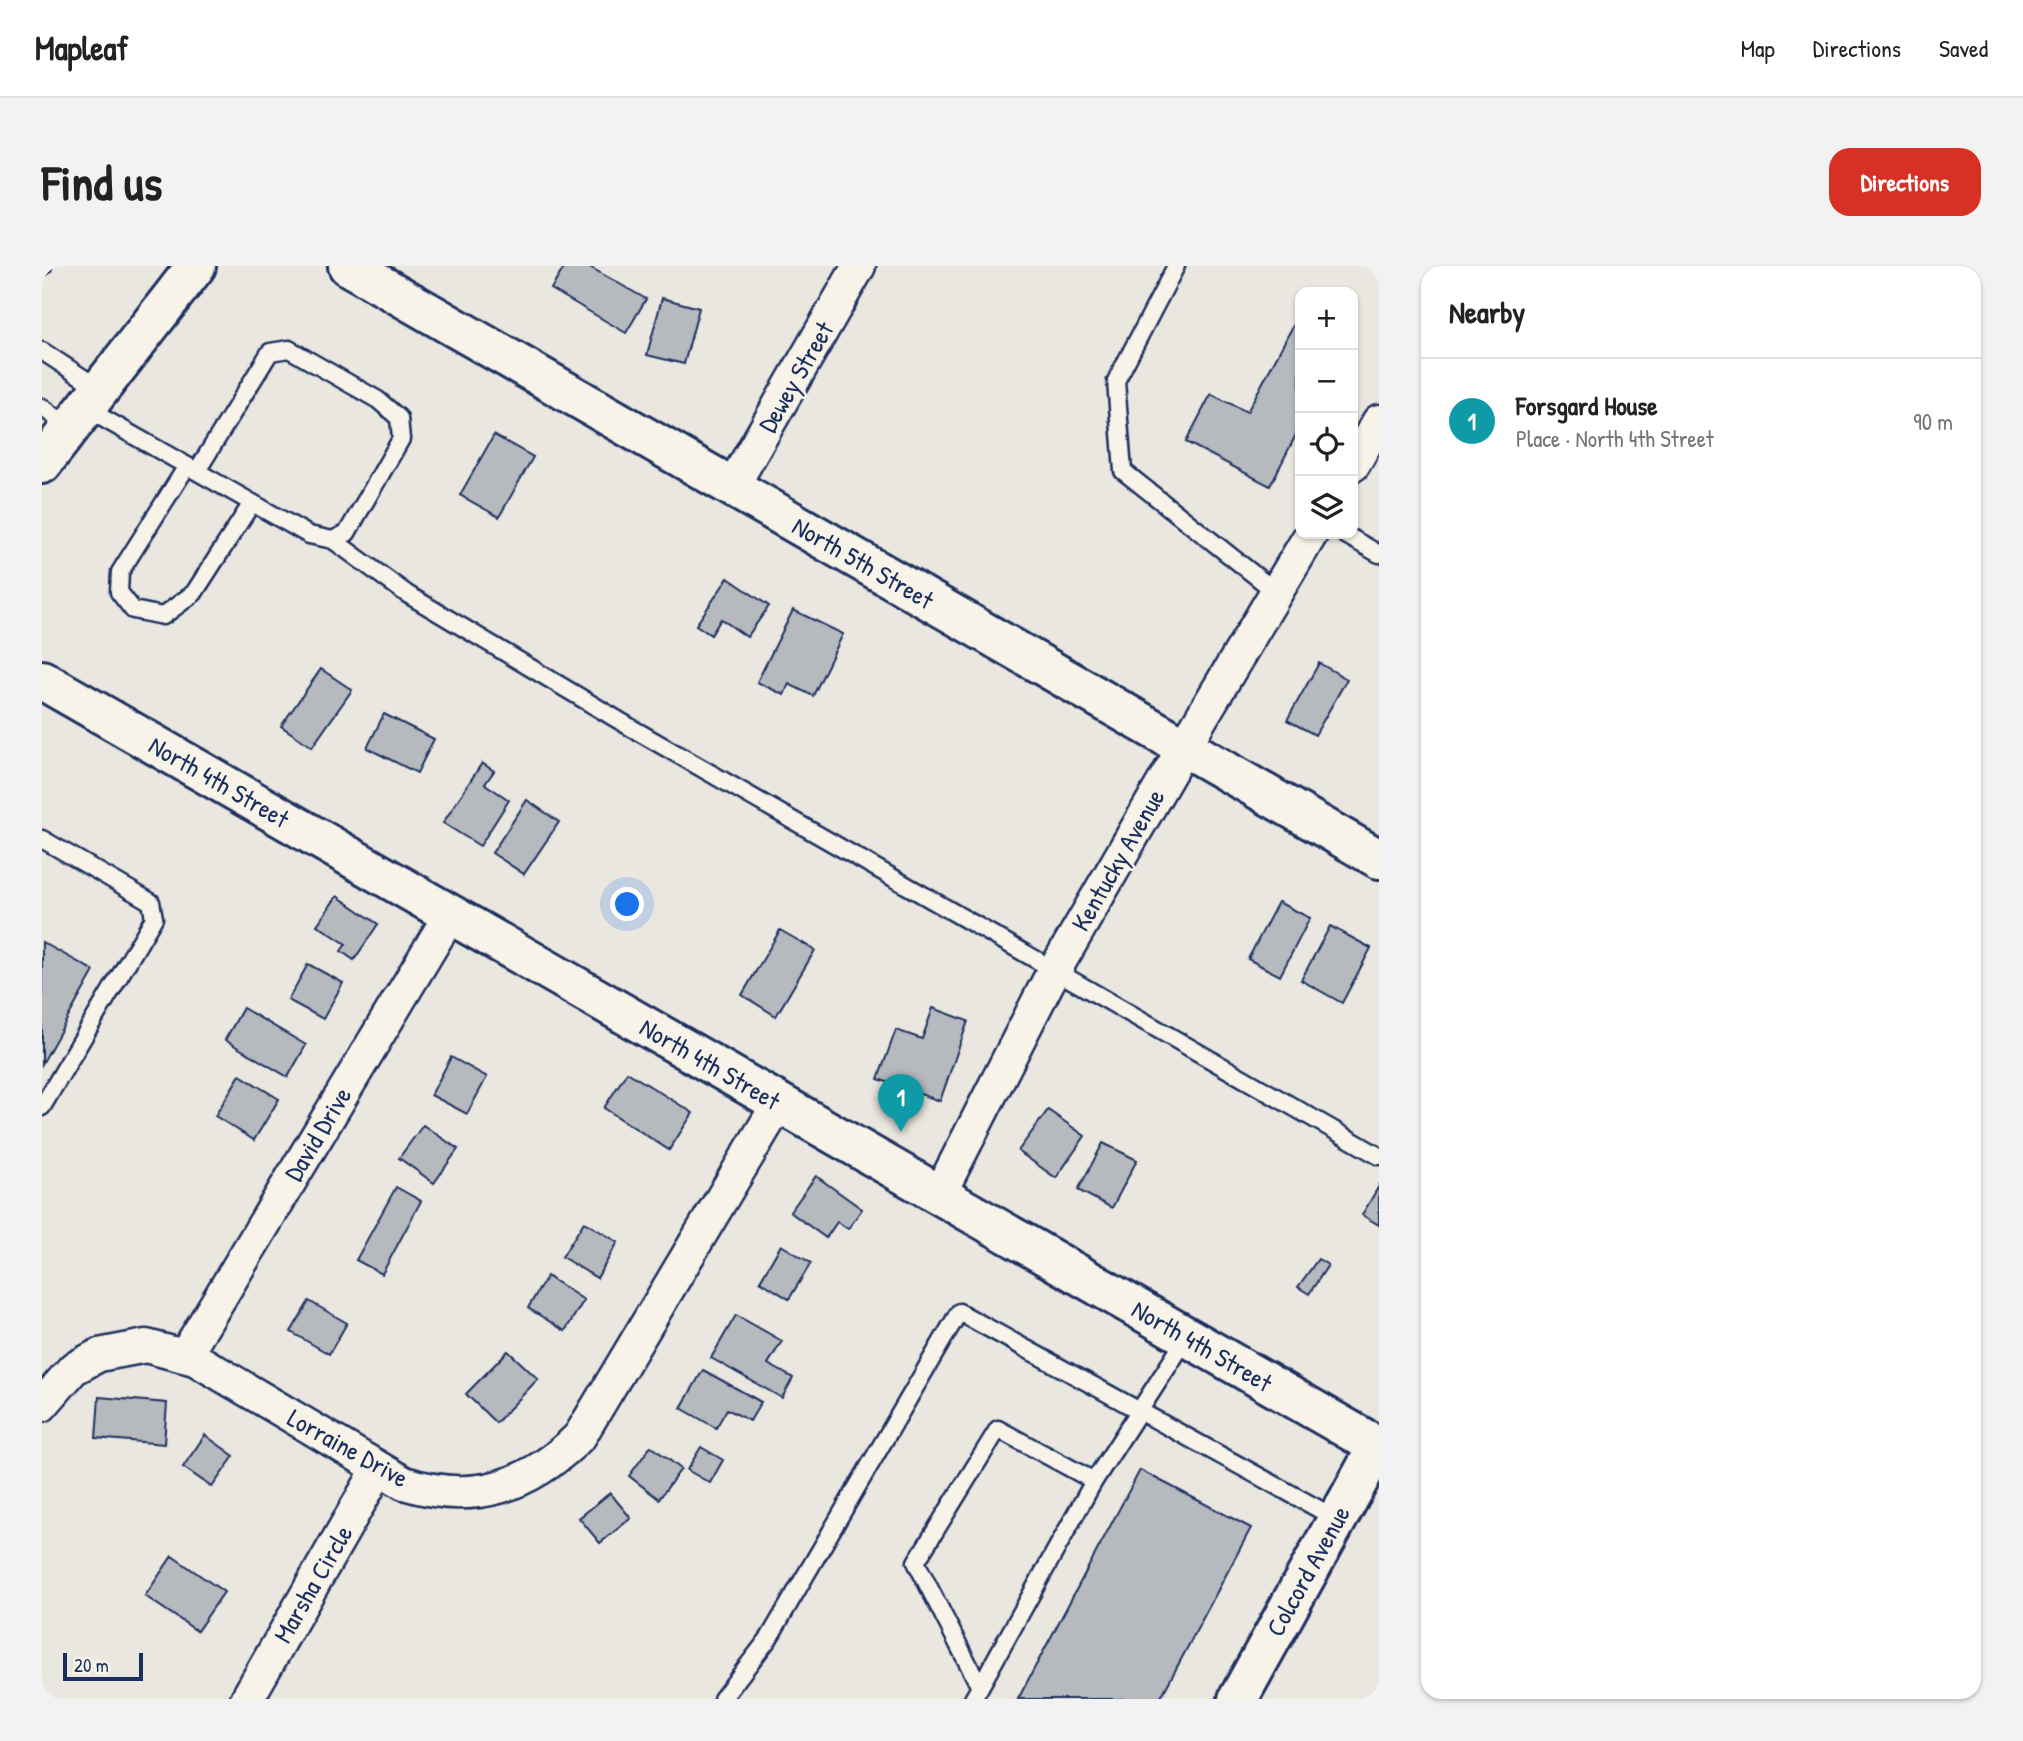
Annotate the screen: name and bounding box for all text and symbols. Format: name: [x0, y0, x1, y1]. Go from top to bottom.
text: Mapleaf: [35, 26, 128, 70]
text: Map: [1741, 32, 1775, 64]
text: Directions: [1813, 32, 1901, 64]
text: Saved: [1939, 32, 1988, 64]
button: Directions: [1829, 148, 1981, 216]
text: Find us: [42, 149, 162, 215]
map controls: [1295, 287, 1358, 539]
button: +: [1295, 287, 1358, 350]
text: Nearby: [1449, 292, 1525, 332]
street label: Dewey Street: [750, 314, 842, 439]
button: −: [1295, 350, 1358, 413]
text: Forsgard House: [1516, 388, 1658, 423]
text: 1: [1468, 406, 1476, 437]
text: 90 m: [1913, 406, 1953, 437]
button: locate: [1295, 413, 1358, 476]
text: Place · North 4th Street: [1516, 423, 1714, 454]
button: layers: [1295, 476, 1358, 539]
street label: North 5th Street: [786, 508, 941, 618]
street label: North 4th Street: [143, 727, 297, 836]
street label: Kentucky Avenue: [1063, 782, 1172, 937]
your location: [610, 887, 644, 921]
street label: North 4th Street: [634, 1009, 788, 1118]
pin: 1: [878, 1074, 924, 1132]
street label: David Drive: [276, 1080, 359, 1187]
street label: North 4th Street: [1126, 1291, 1280, 1400]
street label: Lorraine Drive: [282, 1400, 415, 1495]
street label: Colcord Avenue: [1257, 1499, 1358, 1642]
street label: Marsha Circle: [265, 1519, 360, 1649]
scale bar: [63, 1650, 144, 1682]
text: 20 m: [74, 1652, 109, 1678]

